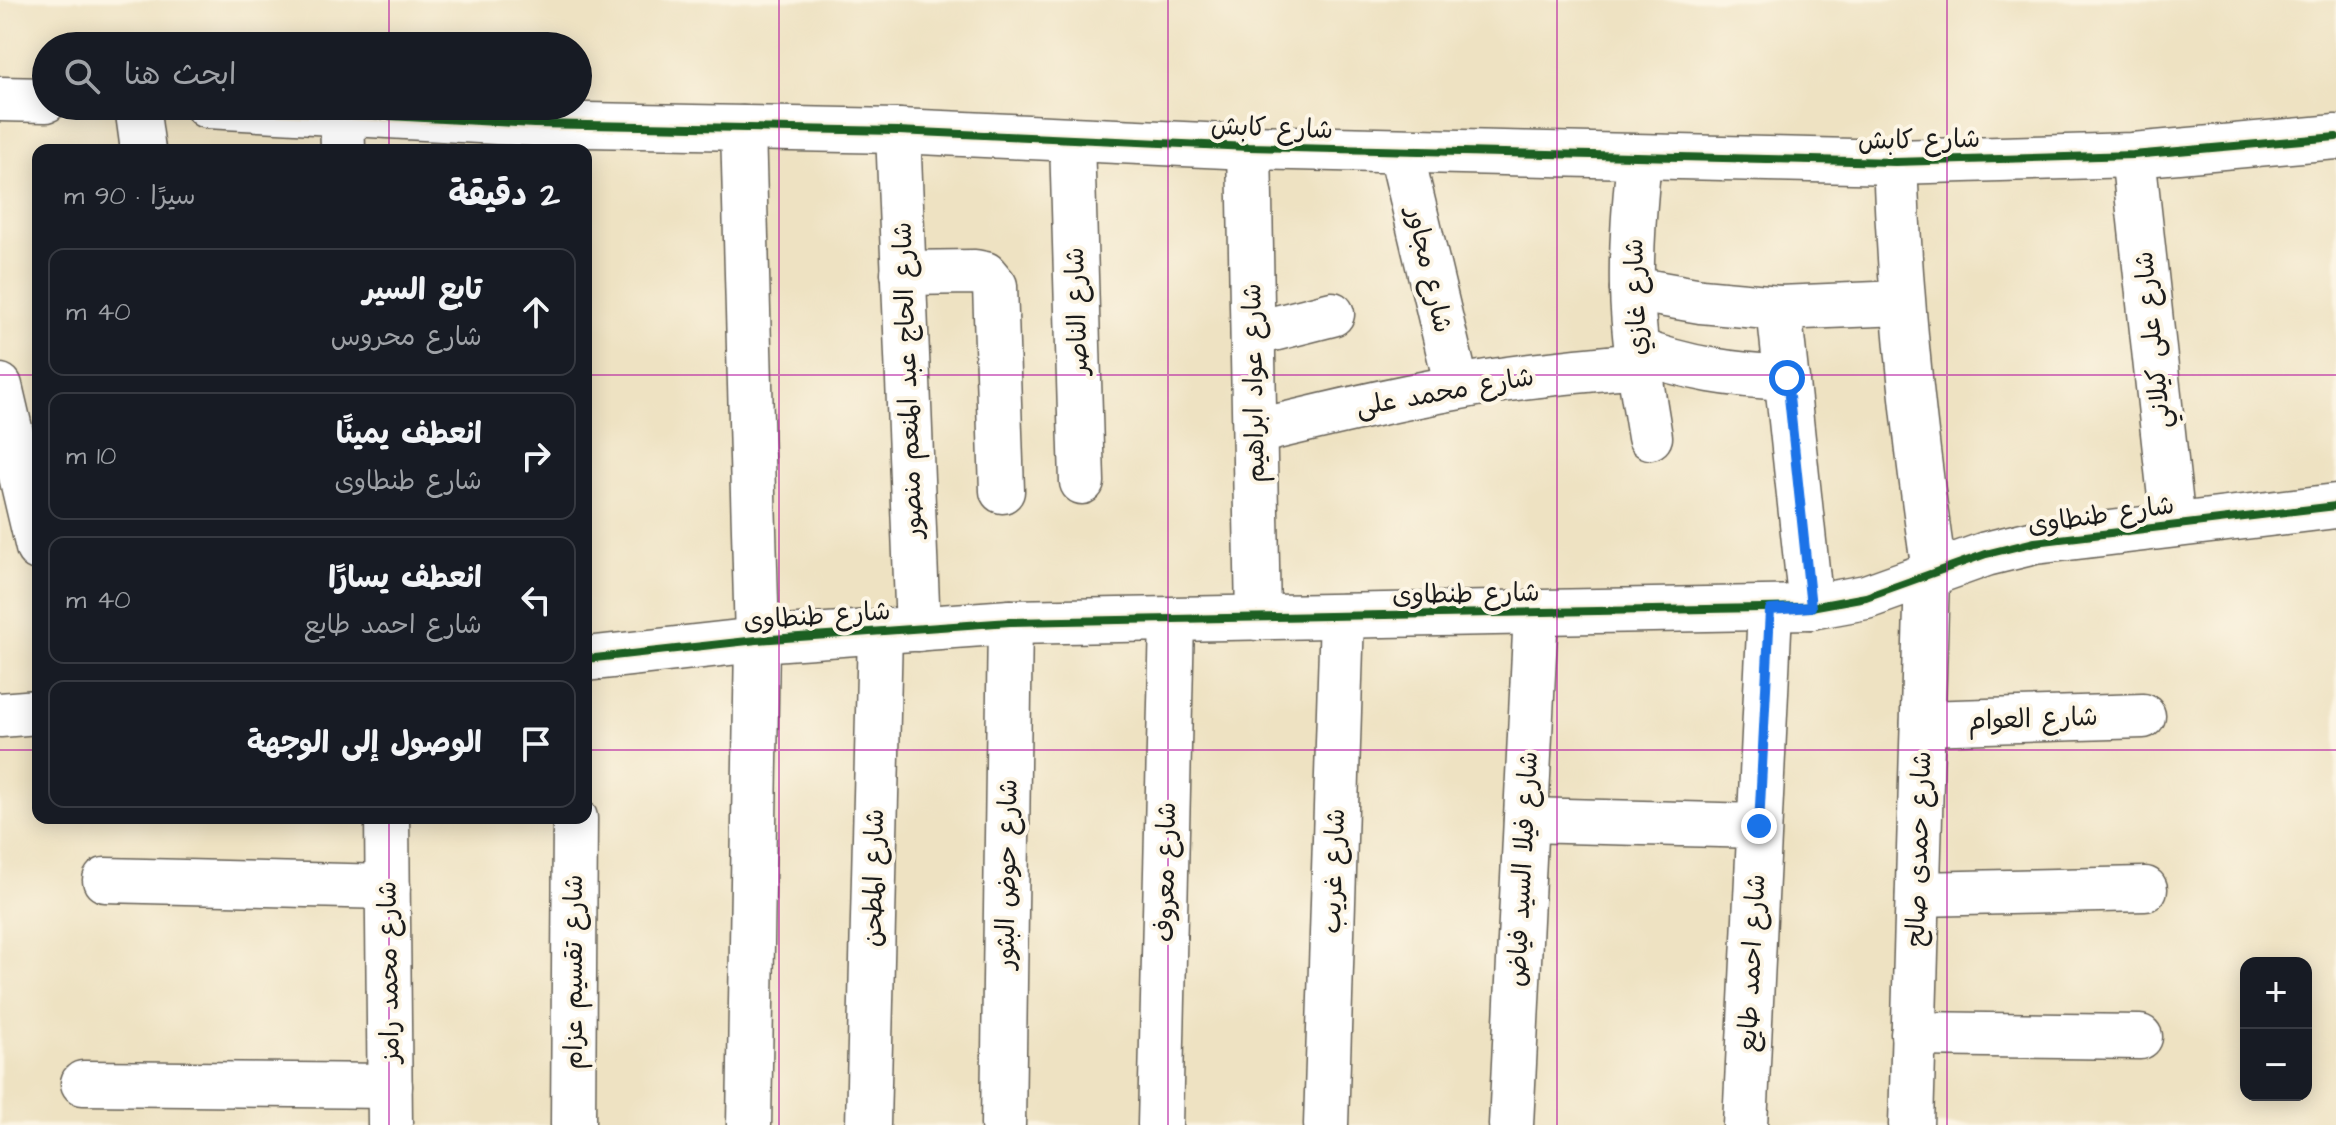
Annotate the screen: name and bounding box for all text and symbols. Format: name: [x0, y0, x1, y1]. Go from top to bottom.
search box: [32, 32, 592, 120]
icon: search: [60, 54, 104, 98]
text: ابحث هنا: [124, 54, 236, 96]
street label: شارع كابش: [1210, 108, 1334, 148]
street label: شارع كابش: [1858, 121, 1980, 159]
text: 2 دقيقة: [448, 171, 560, 219]
text: سيرًا · 90 m: [64, 178, 196, 214]
street label: شارع مجاور: [1397, 202, 1461, 336]
street label: شارع الحاج عبد المنعم منصور: [884, 221, 933, 541]
street label: شارع غازي: [1616, 238, 1656, 356]
street label: شارع الناصر: [1057, 247, 1097, 377]
street label: شارع على كيلاني: [2126, 249, 2184, 430]
text: تابع السير: [363, 269, 482, 311]
street label: شارع عواد ابراهيم: [1234, 283, 1275, 483]
icon: ahead: [514, 290, 558, 334]
text: 40 m: [66, 294, 131, 330]
text: شارع محروس: [331, 319, 482, 355]
street label: شارع محمد على: [1353, 359, 1537, 425]
route start: [1769, 360, 1805, 396]
text: انعطف يمينًا: [336, 413, 482, 455]
icon: right: [514, 434, 558, 478]
text: 10 m: [66, 438, 116, 474]
text: شارع طنطاوى: [334, 463, 482, 499]
street label: شارع طنطاوى: [2025, 487, 2177, 543]
text: انعطف يسارًا: [328, 557, 482, 599]
street label: شارع طنطاوى: [1392, 575, 1540, 613]
icon: left: [514, 578, 558, 622]
text: 40 m: [66, 582, 131, 618]
street label: شارع طنطاوى: [742, 593, 892, 639]
text: شارع احمد طايع: [304, 607, 482, 643]
street label: شارع العوام: [1968, 699, 2098, 740]
text: الوصول إلى الوجهة: [247, 722, 482, 764]
icon: arrive: [514, 722, 558, 766]
street label: شارع فيلا السيد فياض: [1499, 750, 1547, 988]
street label: شارع حمدى صالح: [1898, 751, 1940, 947]
street label: شارع حوض البثور: [987, 779, 1027, 971]
street label: شارع معروف: [1147, 802, 1185, 942]
street label: شارع غريب: [1314, 808, 1354, 934]
route end: [1741, 808, 1777, 844]
street label: شارع المطحن: [855, 809, 893, 947]
street label: شارع احمد طايع: [1729, 873, 1775, 1053]
street label: شارع تقسيم عزام: [556, 874, 593, 1070]
street label: شارع محمد رامز: [369, 881, 409, 1065]
map controls: [2240, 957, 2312, 1101]
button: +: [2240, 957, 2312, 1029]
button: −: [2240, 1029, 2312, 1101]

